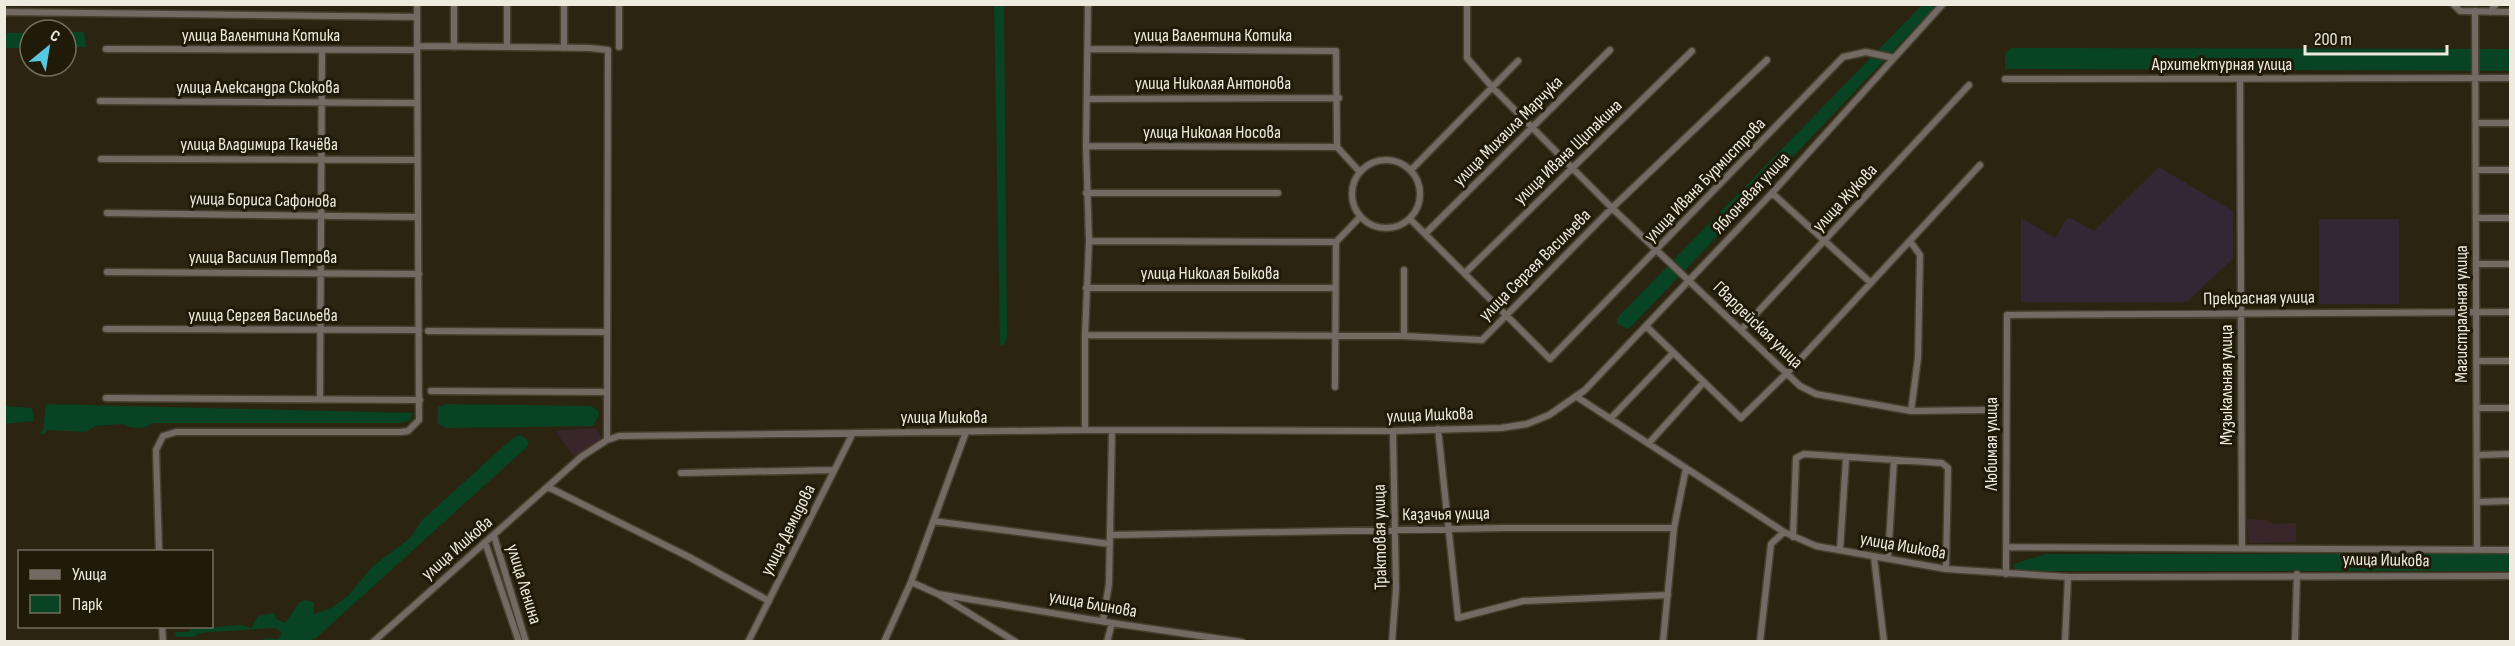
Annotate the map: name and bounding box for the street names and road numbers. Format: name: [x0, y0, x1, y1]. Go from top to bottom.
street label: улица Валентина Котика: [182, 25, 340, 46]
street label: улица Валентина Котика: [1134, 25, 1292, 46]
street label: Архитектурная улица: [2151, 54, 2292, 75]
street label: улица Михаила Марчука: [1449, 72, 1567, 190]
street label: улица Николая Антонова: [1135, 73, 1291, 94]
street label: улица Александра Скокова: [176, 77, 340, 98]
street label: улица Ивана Щипакина: [1510, 95, 1626, 209]
street label: улица Ивана Бурмистрова: [1640, 113, 1770, 247]
street label: улица Николая Носова: [1143, 122, 1281, 143]
street label: улица Владимира Ткачёва: [180, 134, 338, 155]
street label: Яблоневая улица: [1708, 148, 1794, 238]
street label: улица Жукова: [1808, 160, 1882, 236]
street label: улица Бориса Сафонова: [189, 188, 337, 212]
street label: улица Сергея Васильева: [1475, 205, 1595, 325]
street label: Магистральная улица: [2451, 245, 2472, 383]
street label: улица Василия Петрова: [189, 247, 337, 268]
street label: улица Николая Быкова: [1141, 263, 1279, 284]
street label: Гвардейская улица: [1709, 277, 1807, 373]
street label: Прекрасная улица: [2203, 287, 2315, 309]
street label: улица Сергея Васильева: [188, 305, 338, 326]
street label: Музыкальная улица: [2216, 325, 2237, 445]
street label: Любимая улица: [1981, 397, 2002, 492]
street label: улица Ишкова: [1386, 403, 1474, 427]
street label: улица Ишкова: [901, 407, 988, 428]
street label: улица Демидова: [756, 481, 820, 579]
street label: Трактовая улица: [1369, 484, 1391, 590]
street label: Казачья улица: [1402, 503, 1490, 525]
street label: улица Ишкова: [417, 511, 497, 584]
street label: улица Ишкова: [1858, 528, 1948, 564]
street label: улица Ленина: [502, 541, 546, 627]
street label: улица Ишкова: [2342, 549, 2430, 571]
street label: улица Блинова: [1047, 586, 1139, 622]

